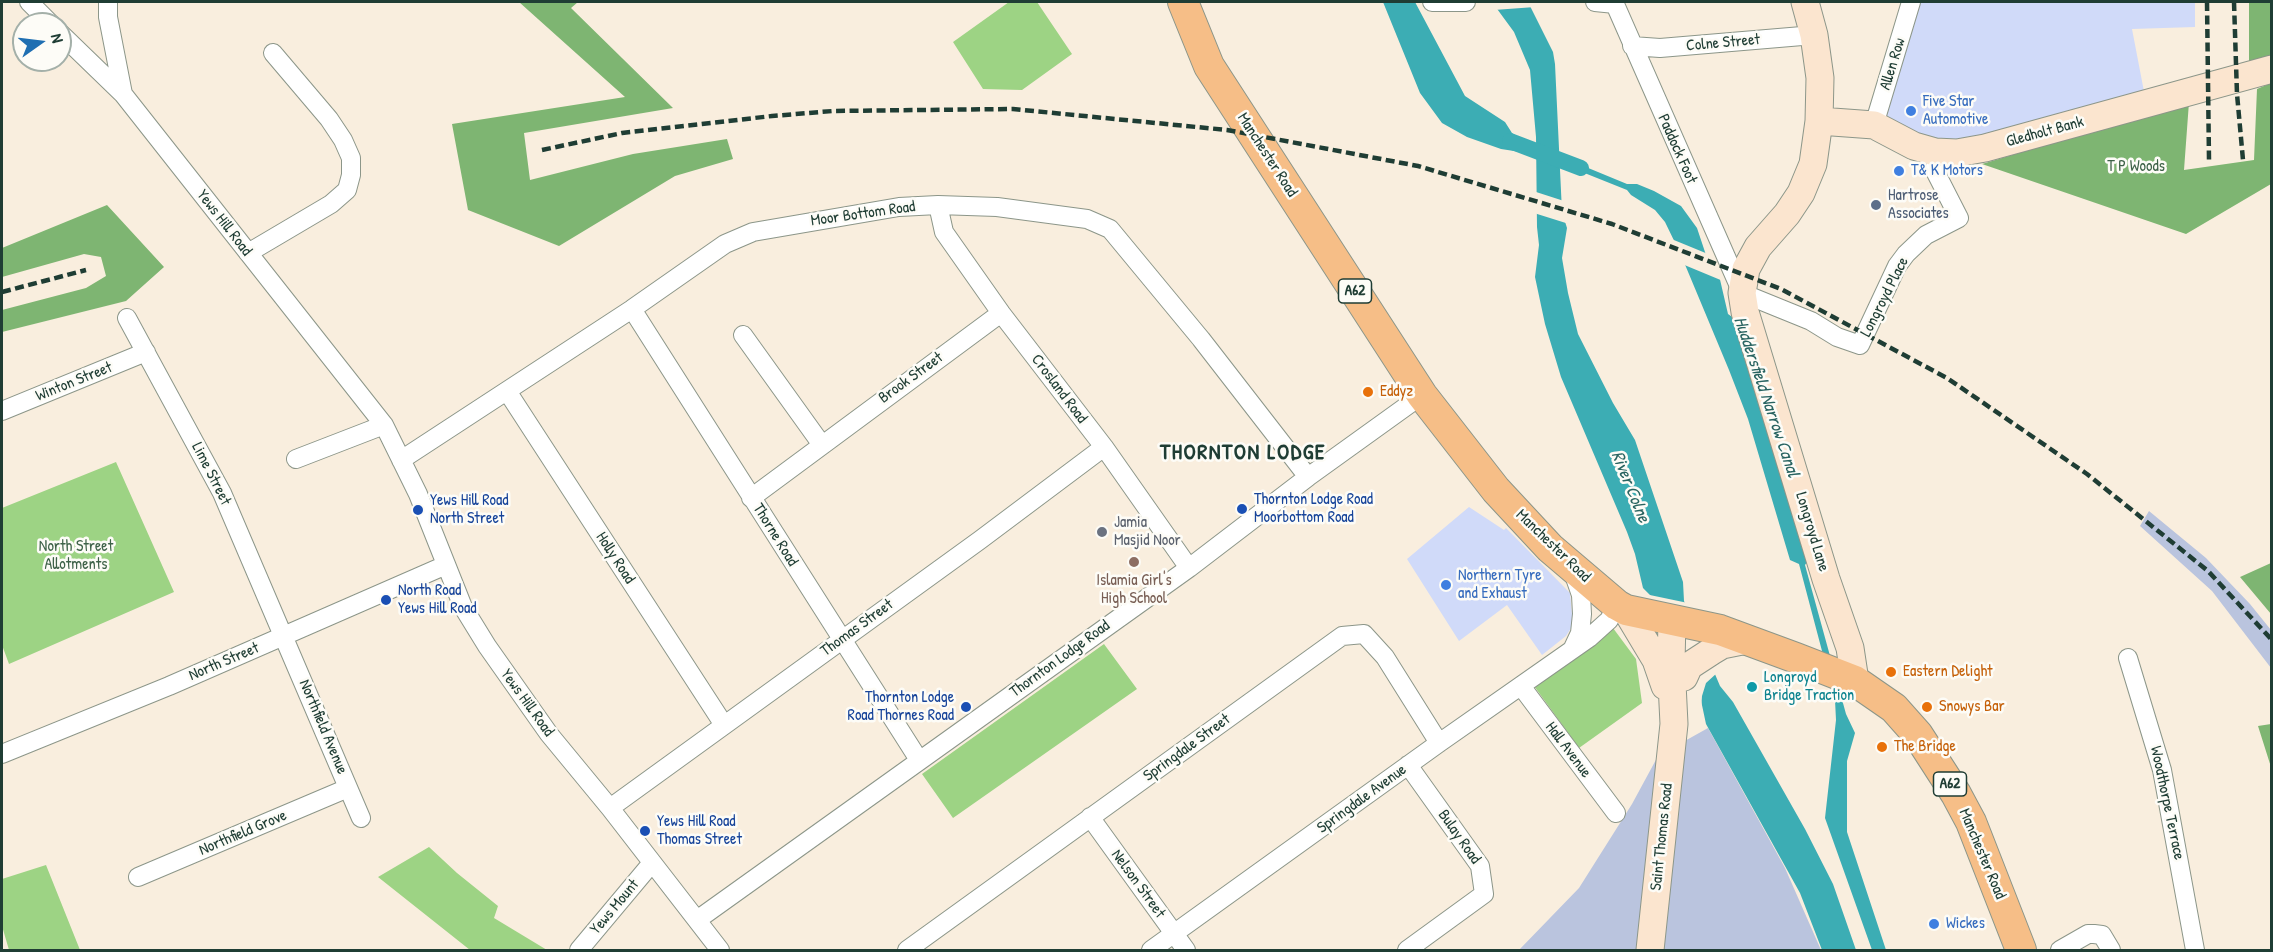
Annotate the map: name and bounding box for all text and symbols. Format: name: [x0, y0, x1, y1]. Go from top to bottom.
north arrow: [12, 12, 72, 72]
street label: Colne Street: [1685, 30, 1761, 56]
text: N: [46, 31, 69, 45]
street label: Allen Row: [1876, 36, 1910, 92]
place label: Five Star Automotive: [1923, 92, 1988, 130]
marker: Five Star Automotive: [1904, 104, 1918, 118]
street label: Manchester Road: [1233, 109, 1301, 201]
street label: Paddock Foot: [1653, 111, 1701, 187]
street label: Gledholt Bank: [2004, 112, 2086, 152]
park label: T P Woods: [2107, 157, 2165, 177]
place label: T& K Motors: [1911, 161, 1983, 181]
marker: T& K Motors: [1892, 164, 1906, 178]
street label: Yews Hill Road: [192, 186, 256, 260]
place label: Hartrose Associates: [1888, 186, 1949, 224]
street label: Moor Bottom Road: [810, 197, 916, 231]
marker: Hartrose Associates: [1869, 198, 1883, 212]
street label: Longroyd Place: [1857, 254, 1913, 340]
road number: A62: [1338, 279, 1372, 303]
water label: Huddersfield Narrow Canal: [1728, 314, 1804, 480]
street label: Brook Street: [875, 348, 947, 408]
street label: Crosland Road: [1027, 351, 1091, 427]
street label: Winton Street: [33, 358, 115, 406]
place label: Eddyz: [1380, 382, 1413, 402]
marker: Eddyz: [1361, 385, 1375, 399]
street label: Lime Street: [187, 439, 235, 509]
district label: THORNTON LODGE: [1160, 440, 1326, 466]
water label: River Colne: [1606, 448, 1654, 526]
place label: Thornton Lodge Road Moorbottom Road: [1254, 490, 1373, 528]
street label: Longroyd Lane: [1791, 490, 1833, 574]
place label: Yews Hill Road North Street: [430, 491, 509, 529]
street label: Thorne Road: [748, 500, 802, 570]
marker: Thornton Lodge Road Moorbottom Road: [1235, 502, 1249, 516]
marker: Yews Hill Road North Street: [411, 503, 425, 517]
street label: Manchester Road: [1512, 506, 1594, 586]
place label: Jamia Masjid Noor: [1114, 513, 1181, 551]
marker: Jamia Masjid Noor: [1095, 525, 1109, 539]
street label: Holly Road: [591, 529, 639, 587]
park label: North Street Allotments: [39, 537, 113, 575]
marker: Islamia Girl's High School: [1127, 555, 1141, 569]
place label: Northern Tyre and Exhaust: [1458, 566, 1542, 604]
place label: Islamia Girl's High School: [1096, 571, 1172, 609]
marker: Northern Tyre and Exhaust: [1439, 578, 1453, 592]
place label: North Road Yews Hill Road: [398, 581, 477, 619]
marker: North Road Yews Hill Road: [379, 593, 393, 607]
street label: Thomas Street: [817, 595, 897, 661]
street label: Thornton Lodge Road: [1006, 616, 1114, 702]
street label: North Street: [186, 639, 262, 685]
place label: Eastern Delight: [1903, 662, 1993, 682]
marker: Eastern Delight: [1884, 665, 1898, 679]
street label: Yews Hill Road: [496, 666, 558, 740]
place label: Longroyd Bridge Traction: [1764, 668, 1854, 706]
street label: Northfield Avenue: [294, 677, 352, 777]
marker: Longroyd Bridge Traction: [1745, 680, 1759, 694]
place label: Thornton Lodge Road Thornes Road: [848, 688, 954, 726]
place label: Snowys Bar: [1939, 697, 2005, 717]
marker: Thornton Lodge Road Thornes Road: [959, 700, 973, 714]
marker: Snowys Bar: [1920, 700, 1934, 714]
street label: Springdale Street: [1140, 710, 1234, 786]
street label: Hall Avenue: [1541, 718, 1595, 782]
place label: The Bridge: [1894, 737, 1956, 757]
marker: The Bridge: [1875, 740, 1889, 754]
street label: Woodthorpe Terrace: [2146, 744, 2188, 862]
street label: Springdale Avenue: [1314, 760, 1410, 838]
road number: A62: [1934, 772, 1966, 796]
street label: Saint Thomas Road: [1647, 783, 1677, 891]
street label: Northfield Grove: [196, 806, 290, 860]
street label: Bulay Road: [1433, 806, 1485, 868]
street label: Manchester Road: [1954, 806, 2010, 902]
place label: Yews Hill Road Thomas Street: [657, 812, 742, 850]
marker: Yews Hill Road Thomas Street: [638, 824, 652, 838]
street label: Nelson Street: [1107, 846, 1169, 922]
street label: Yews Mount: [587, 876, 643, 938]
place label: Wickes: [1946, 914, 1985, 934]
marker: Wickes: [1927, 917, 1941, 931]

